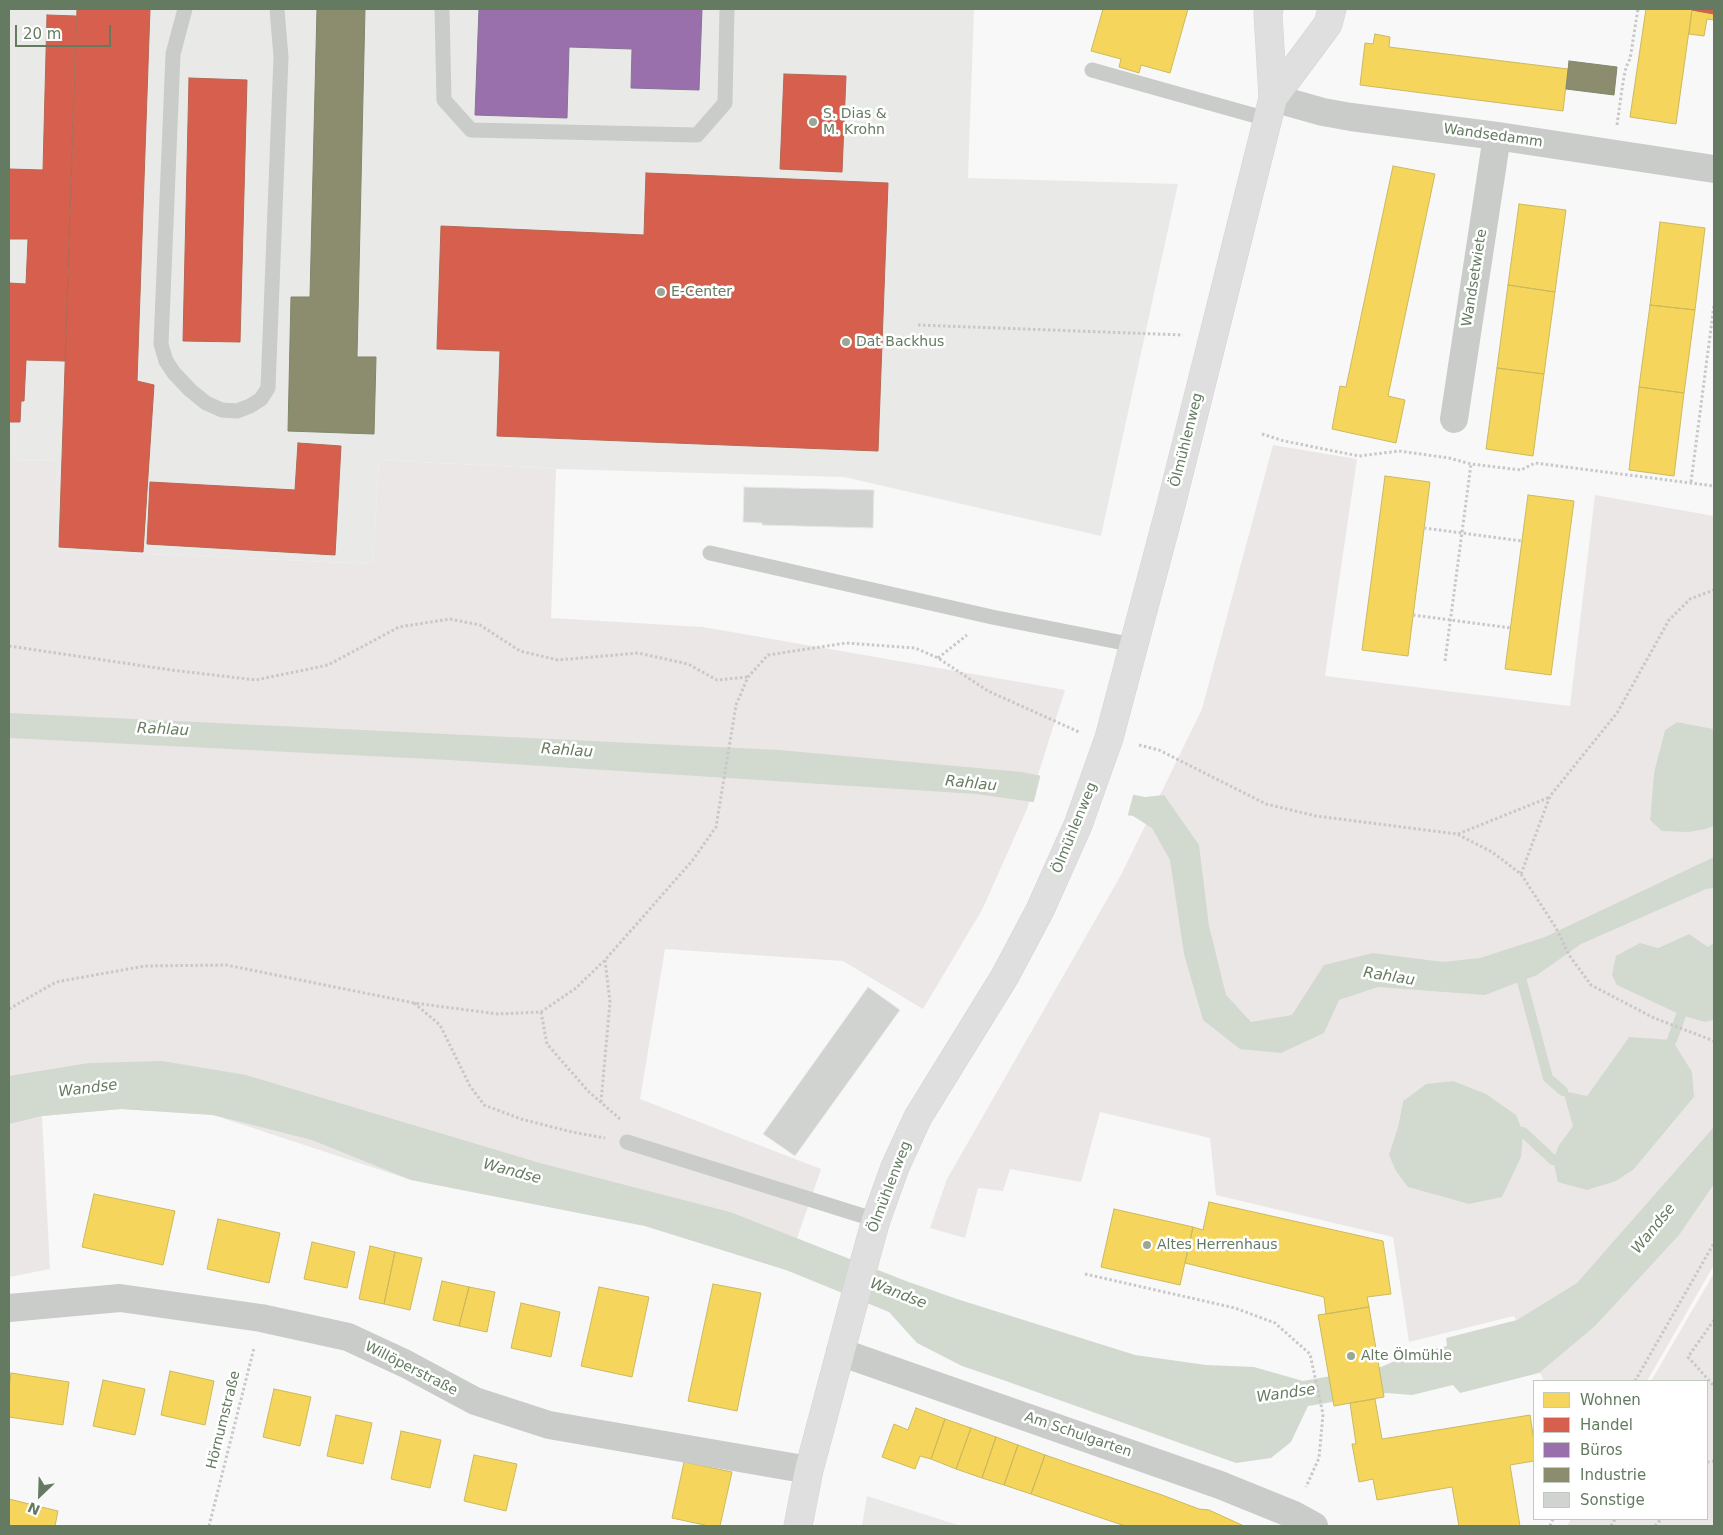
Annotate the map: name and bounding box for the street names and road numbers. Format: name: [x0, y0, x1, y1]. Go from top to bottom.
street label: Wandsedamm: [1442, 121, 1544, 151]
street label: Wandsetwiete: [1459, 228, 1491, 328]
street label: Ölmühlenweg: [1167, 391, 1207, 489]
street label: Ölmühlenweg: [1049, 780, 1101, 876]
street label: Ölmühlenweg: [865, 1139, 915, 1235]
street label: Willöperstraße: [362, 1338, 460, 1400]
street label: Hörnumstraße: [204, 1369, 244, 1471]
street label: Am Schulgarten: [1022, 1409, 1134, 1461]

